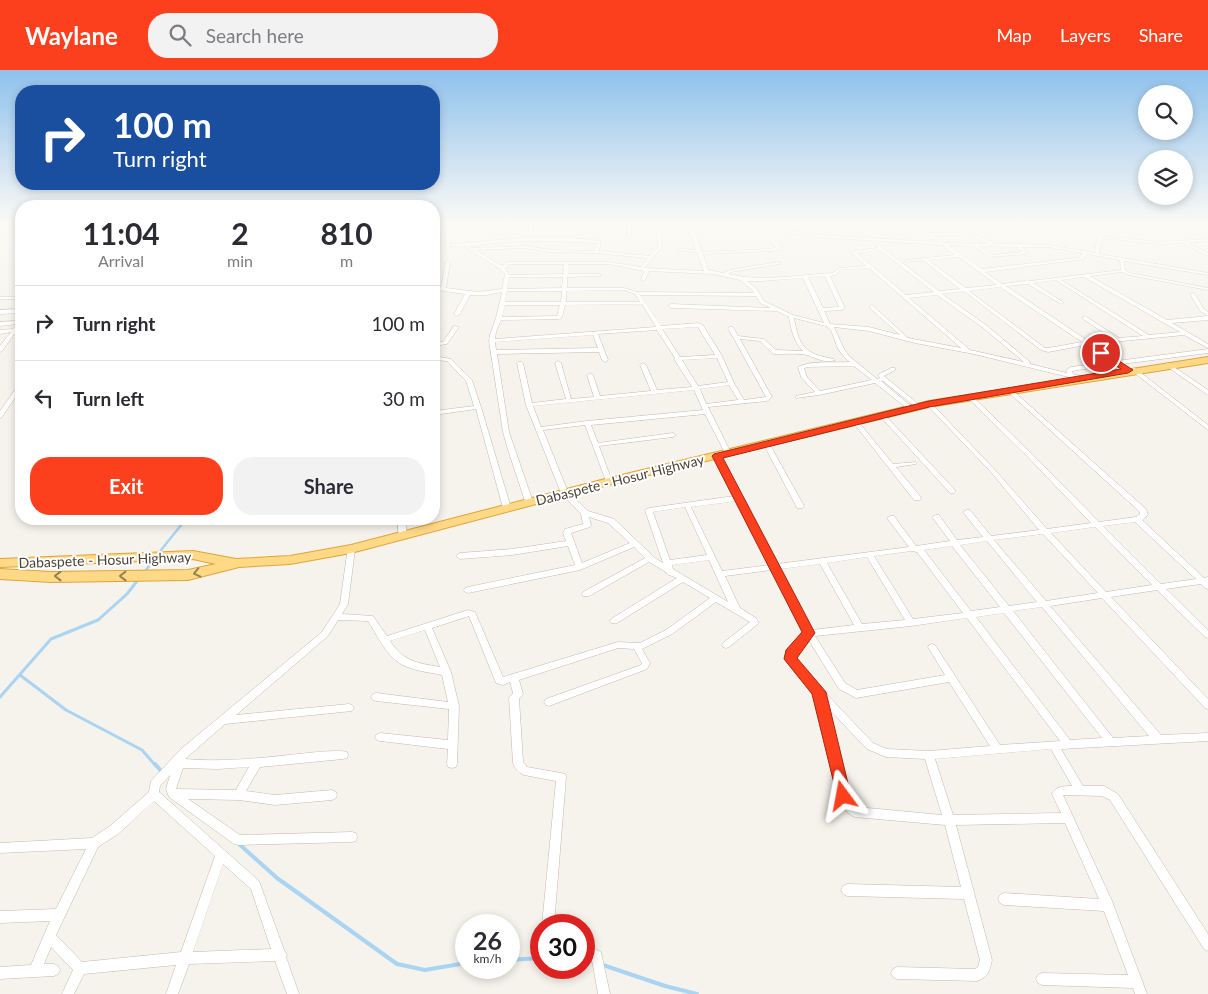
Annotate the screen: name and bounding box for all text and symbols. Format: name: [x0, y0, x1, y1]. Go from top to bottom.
search box: [148, 13, 498, 58]
text: Waylane: [25, 21, 118, 50]
icon: search: [166, 21, 194, 49]
text: Search here: [206, 24, 304, 47]
text: Map: [996, 24, 1032, 46]
text: Layers: [1060, 24, 1111, 46]
text: Share: [1139, 24, 1183, 46]
map controls: [1138, 85, 1193, 205]
button: search: [1138, 85, 1193, 140]
text: 100 m: [113, 103, 212, 145]
icon: right: [30, 105, 95, 170]
text: Turn right: [113, 145, 207, 172]
button: layers: [1138, 150, 1193, 205]
text: 11:04: [82, 215, 160, 251]
text: 2: [231, 215, 249, 251]
text: 810: [320, 215, 373, 251]
text: Arrival: [98, 251, 144, 270]
text: min: [227, 251, 253, 270]
text: m: [340, 251, 353, 270]
icon: right: [30, 309, 58, 337]
text: Turn right: [73, 312, 155, 335]
text: 100 m: [371, 312, 425, 335]
pin: [1080, 332, 1122, 374]
icon: arrive: [1087, 339, 1115, 367]
icon: left: [30, 384, 58, 412]
text: Turn left: [73, 387, 144, 410]
text: 30 m: [382, 387, 425, 410]
street label: Dabaspete - Hosur Highway: [534, 450, 707, 509]
button: Exit: [30, 457, 223, 515]
button: Share: [233, 457, 425, 515]
street label: Dabaspete - Hosur Highway: [18, 548, 192, 571]
one-way arrow: [193, 567, 202, 578]
one-way arrow: [54, 571, 62, 581]
one-way arrow: [119, 571, 127, 581]
position arrow: [816, 769, 868, 821]
speed limit sign: 30: [530, 914, 595, 979]
text: 26: [473, 925, 502, 955]
text: km/h: [473, 951, 502, 966]

